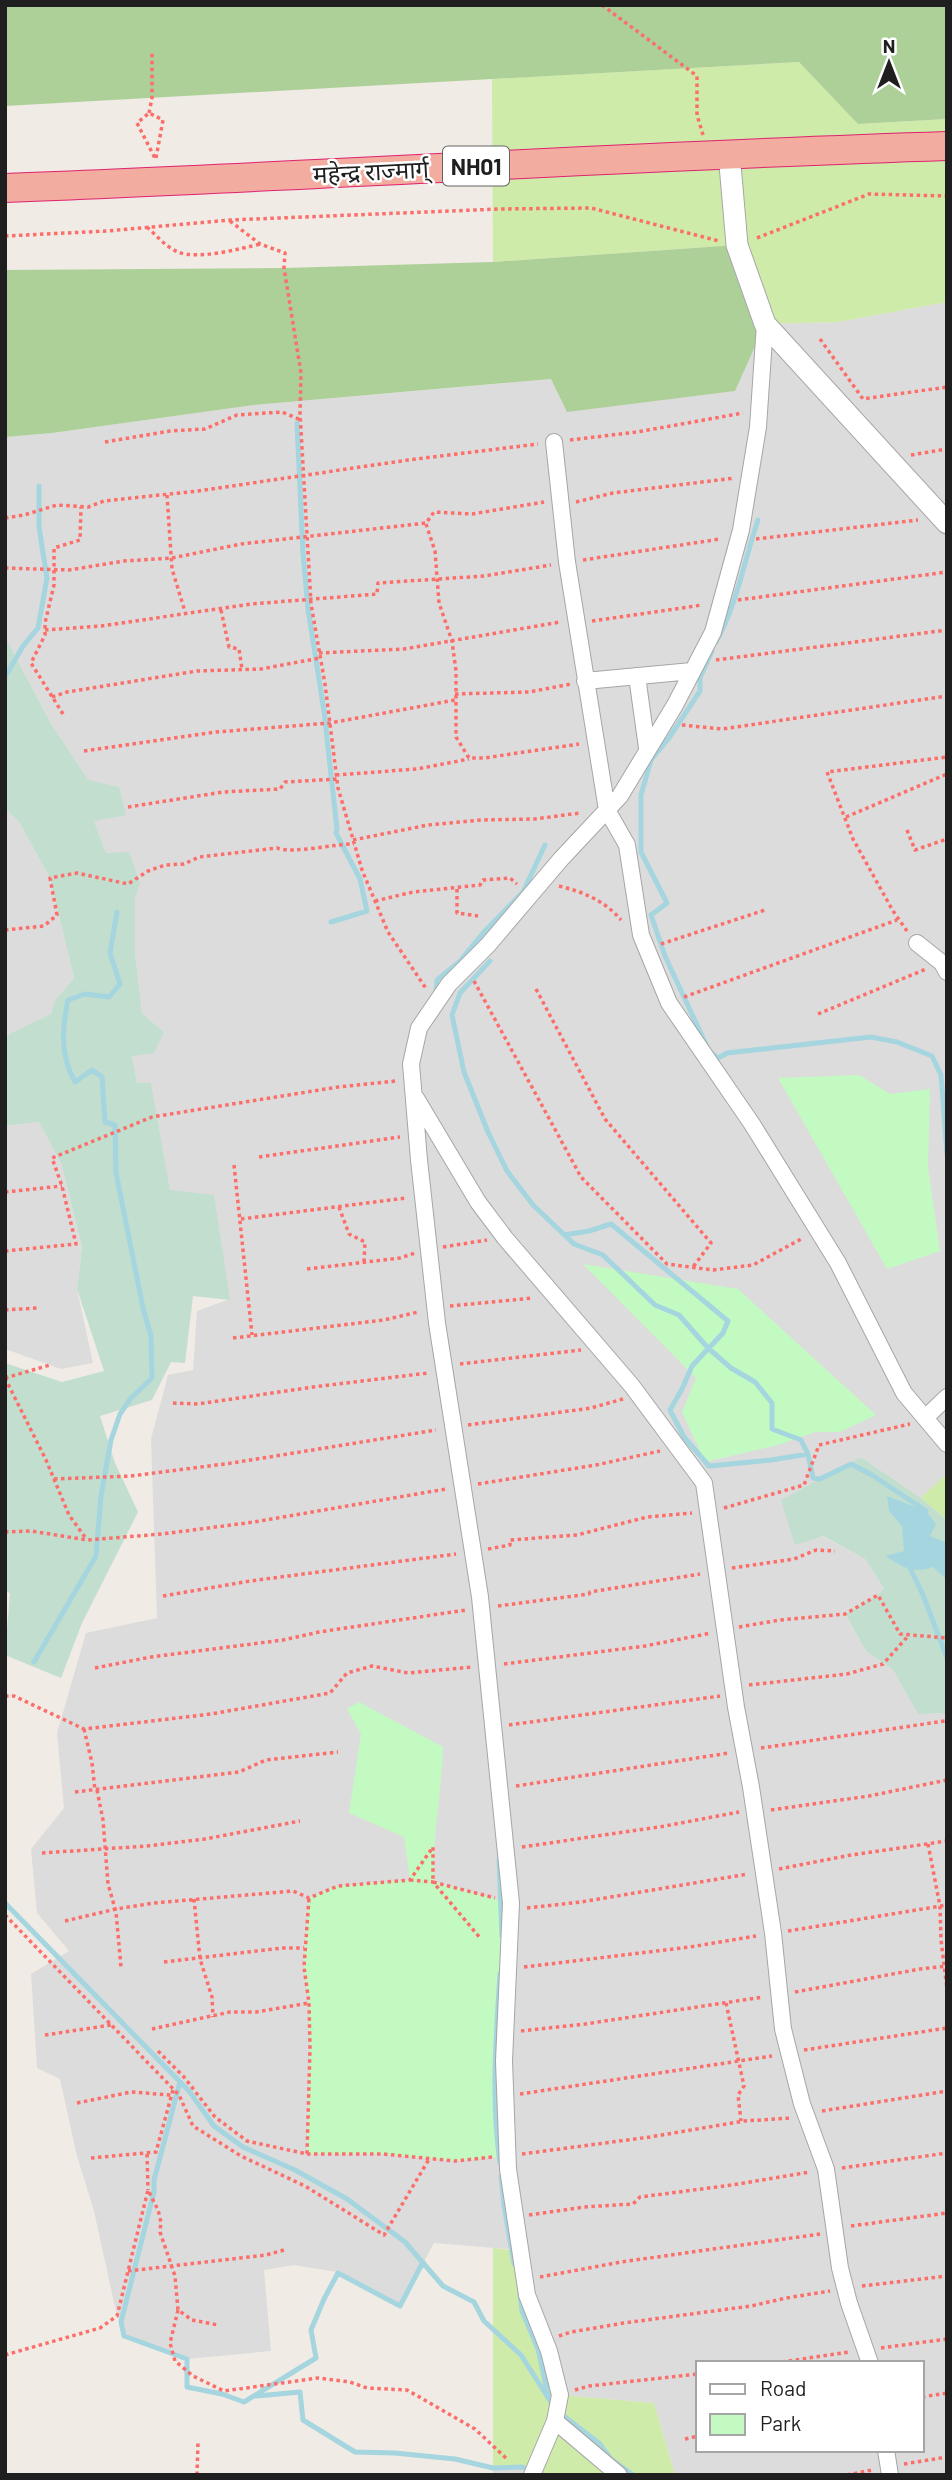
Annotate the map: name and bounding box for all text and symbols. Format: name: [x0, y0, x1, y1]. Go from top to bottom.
north arrow: [854, 28, 924, 98]
text: N: [883, 34, 895, 57]
road number: NH01: [443, 146, 509, 186]
street label: महेन्द्र राज्मार्ग्: [312, 153, 434, 190]
legend: [696, 2361, 924, 2452]
text: Road: [760, 2375, 806, 2400]
text: Park: [760, 2410, 801, 2435]

